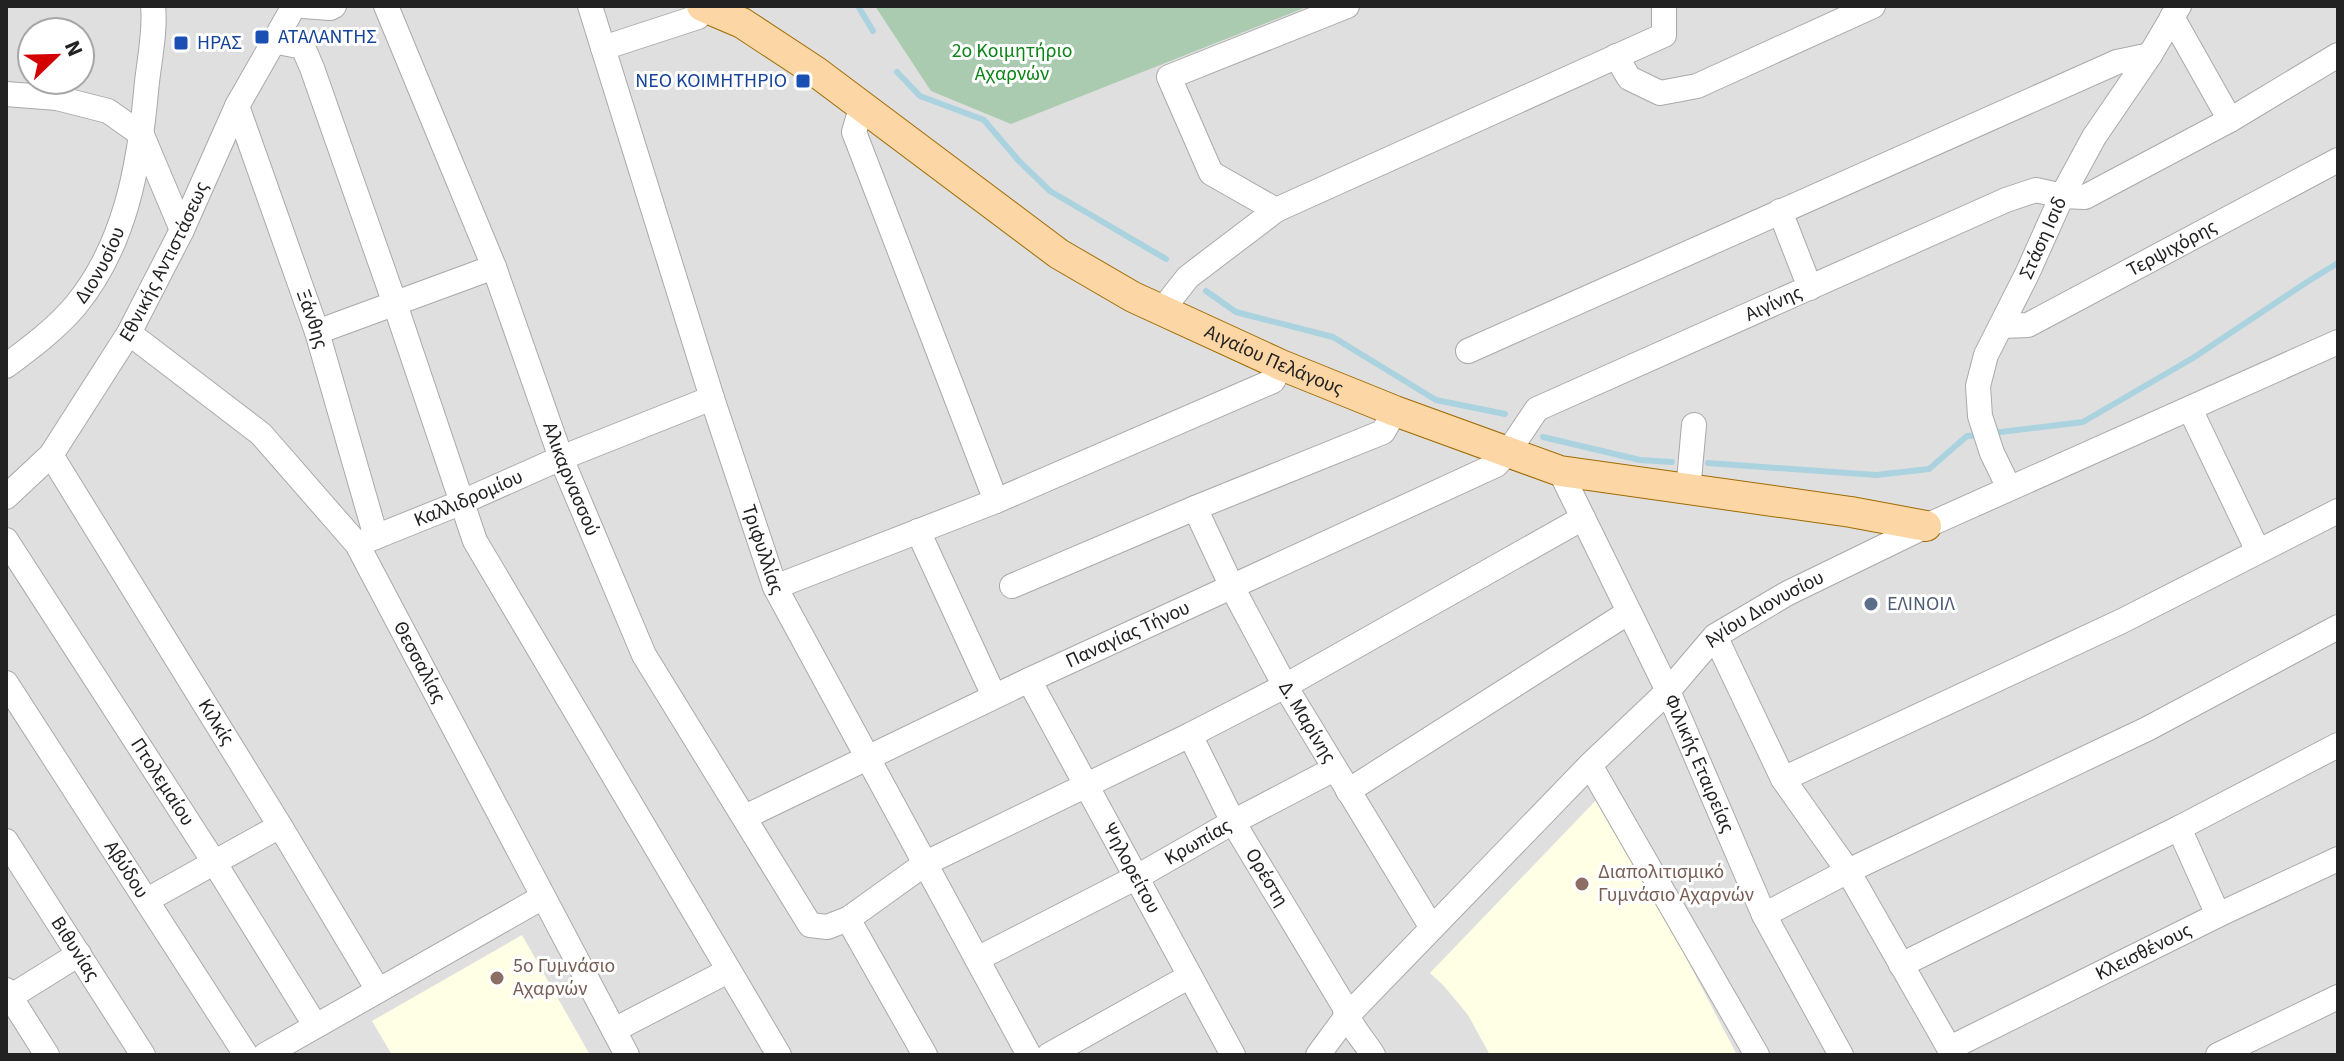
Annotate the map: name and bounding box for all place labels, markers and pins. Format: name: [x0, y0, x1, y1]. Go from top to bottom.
place label: ΑΤΑΛΑΝΤΗΣ: [278, 23, 377, 51]
marker: ΑΤΑΛΑΝΤΗΣ: [253, 28, 271, 46]
place label: ΗΡΑΣ: [197, 29, 242, 57]
marker: ΗΡΑΣ: [172, 34, 190, 52]
place label: ΝΕΟ ΚΟΙΜΗΤΗΡΙΟ: [635, 67, 787, 95]
marker: ΝΕΟ ΚΟΙΜΗΤΗΡΙΟ: [794, 72, 812, 90]
place label: ΕΛΙΝΟΙΛ: [1887, 590, 1956, 618]
marker: ΕΛΙΝΟΙΛ: [1862, 595, 1880, 613]
place label: Διαπολιτισμικό Γυμνάσιο Αχαρνών: [1598, 858, 1754, 909]
marker: Διαπολιτισμικό Γυμνάσιο Αχαρνών: [1573, 875, 1591, 893]
place label: 5ο Γυμνάσιο Αχαρνών: [513, 952, 615, 1003]
marker: 5ο Γυμνάσιο Αχαρνών: [488, 969, 506, 987]

